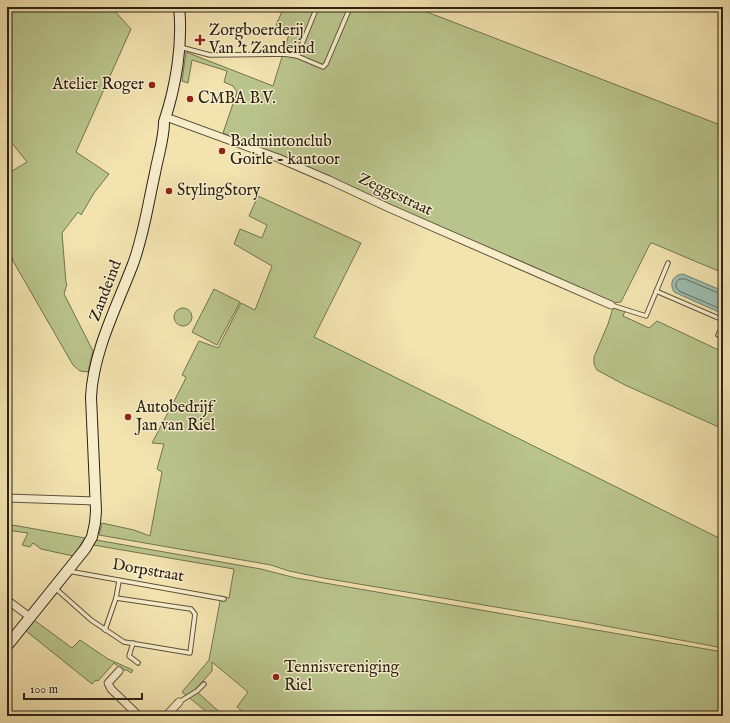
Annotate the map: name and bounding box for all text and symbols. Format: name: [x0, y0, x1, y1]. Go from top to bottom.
place label: Zorgboerderij Van 't Zandeind: [208, 21, 315, 59]
marker: Zorgboerderij Van 't Zandeind: [194, 34, 206, 46]
place label: Atelier Roger: [51, 75, 144, 95]
marker: Atelier Roger: [147, 80, 157, 90]
place label: CMBA B.V.: [198, 89, 276, 109]
marker: CMBA B.V.: [185, 94, 195, 104]
place label: Badmintonclub Goirle - kantoor: [230, 132, 340, 170]
marker: Badmintonclub Goirle - kantoor: [217, 146, 227, 156]
street label: Zeggestraat: [355, 169, 436, 221]
place label: StylingStory: [177, 181, 260, 201]
marker: StylingStory: [164, 186, 174, 196]
street label: Zandeind: [85, 257, 127, 324]
place label: Autobedrijf Jan van Riel: [134, 398, 217, 436]
marker: Autobedrijf Jan van Riel: [123, 412, 133, 422]
street label: Dorpstraat: [111, 555, 186, 587]
place label: Tennisvereniging Riel: [284, 658, 399, 696]
marker: Tennisvereniging Riel: [271, 672, 281, 682]
scale bar: [24, 675, 142, 701]
text: 100 m: [30, 682, 58, 697]

